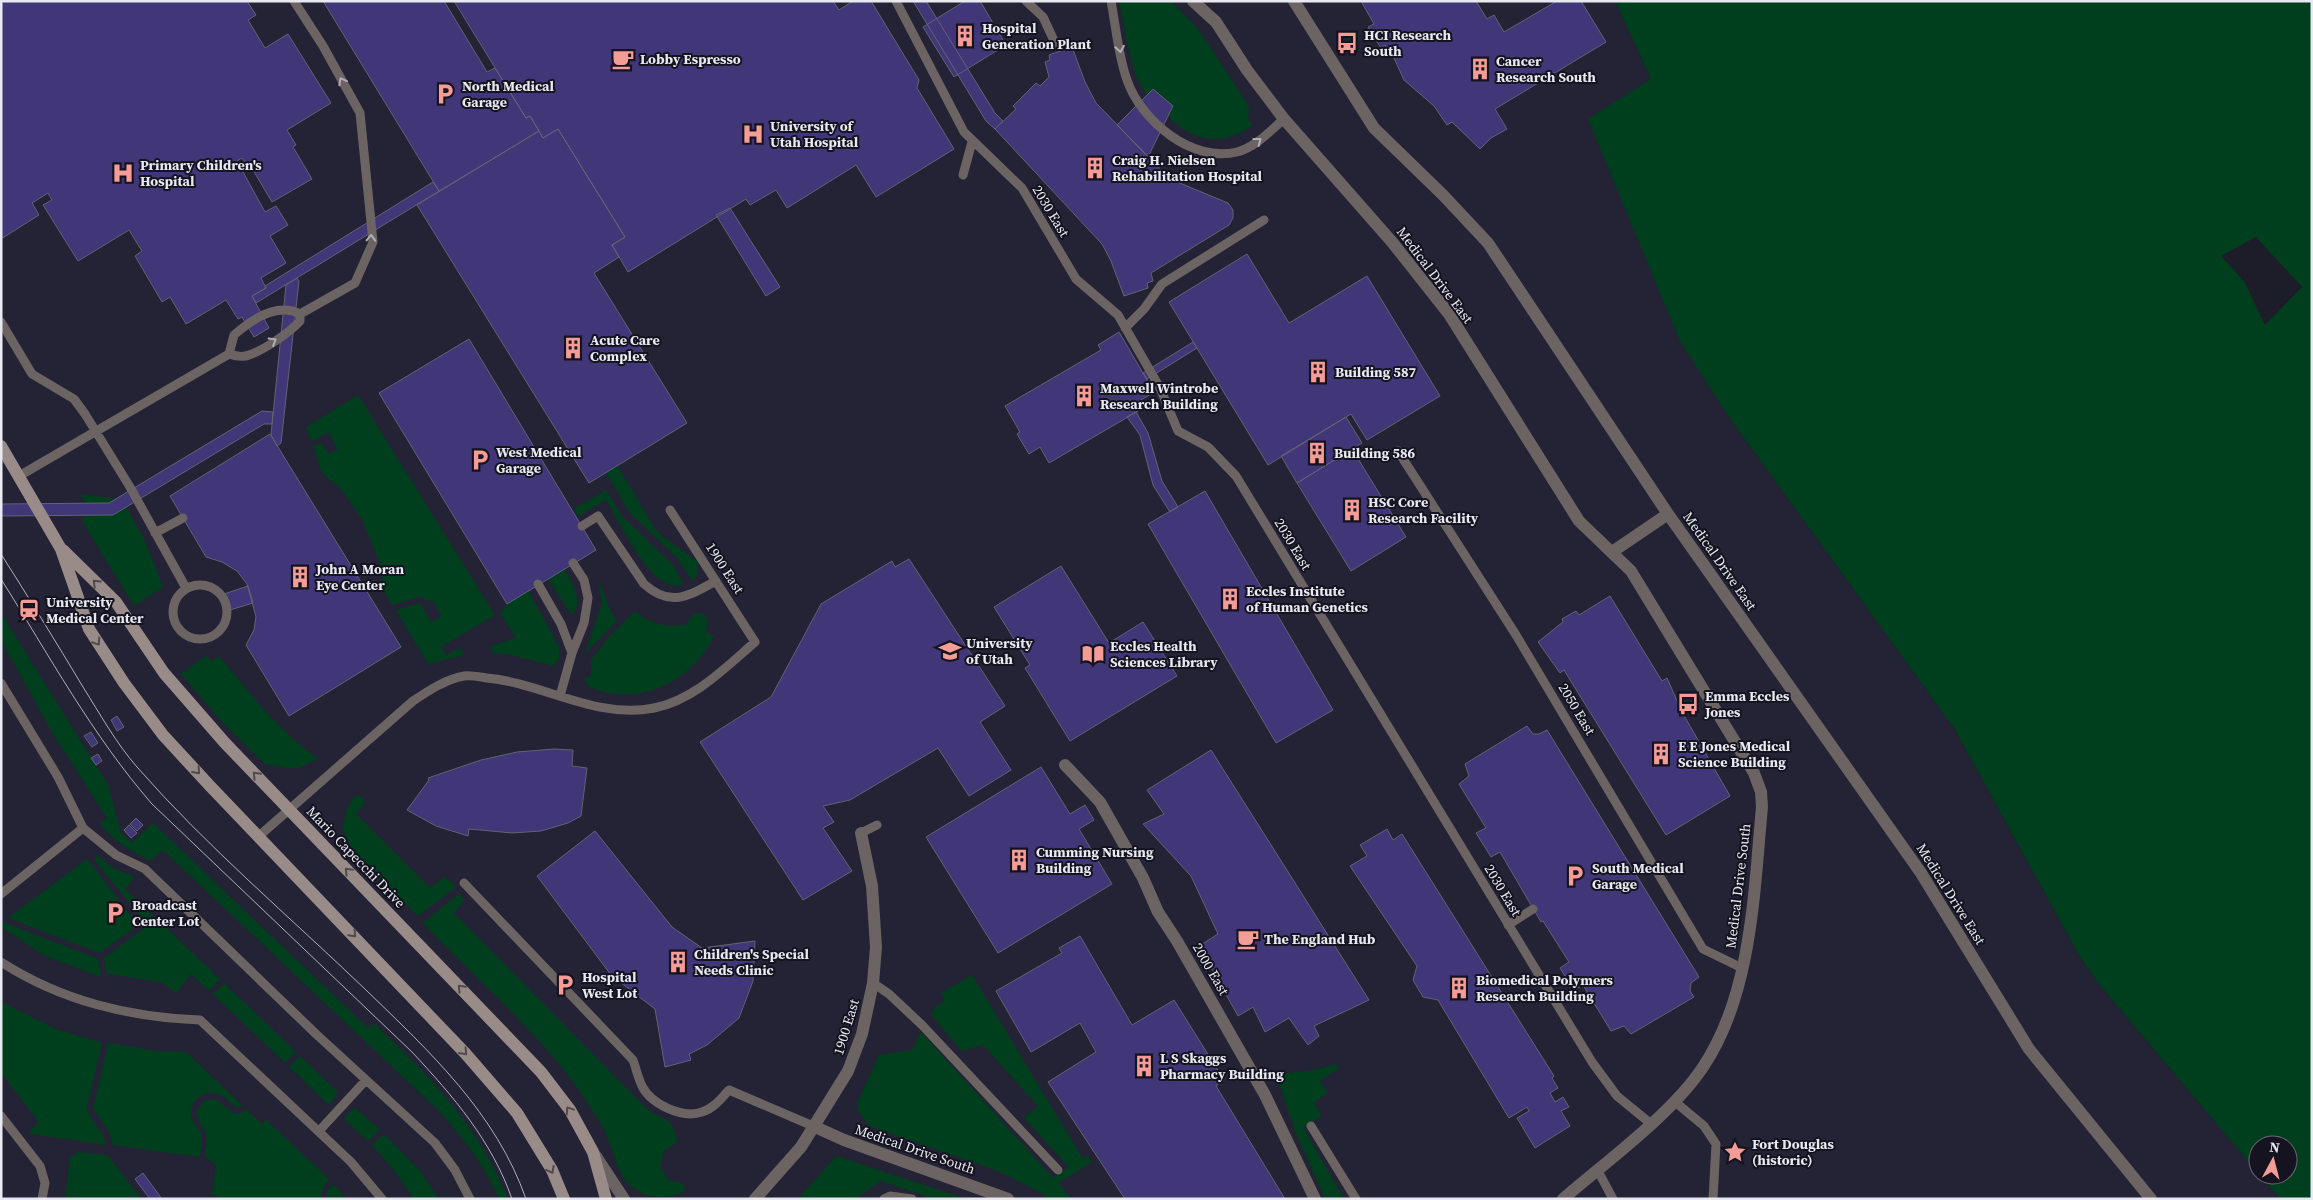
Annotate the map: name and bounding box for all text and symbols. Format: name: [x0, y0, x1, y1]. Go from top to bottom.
place label: Hospital Generation Plant: [982, 18, 1092, 54]
building icon: Hospital Generation Plant: [952, 23, 978, 49]
place label: HCI Research South: [1364, 25, 1451, 61]
bus stop icon: HCI Research South: [1334, 30, 1360, 56]
one-way arrow: [1114, 45, 1124, 54]
cafe icon: Lobby Espresso: [610, 46, 636, 72]
place label: Lobby Espresso: [640, 49, 741, 69]
place label: Cancer Research South: [1496, 51, 1596, 87]
building icon: Cancer Research South: [1467, 56, 1493, 82]
place label: North Medical Garage: [462, 76, 555, 112]
one-way arrow: [339, 77, 349, 86]
parking icon: North Medical Garage: [432, 81, 458, 107]
place label: University of Utah Hospital: [770, 116, 859, 152]
hospital icon: University of Utah Hospital: [740, 121, 766, 147]
one-way arrow: [1252, 138, 1261, 146]
place label: Craig H. Nielsen Rehabilitation Hospital: [1112, 150, 1263, 186]
place label: Primary Children's Hospital: [140, 155, 262, 191]
building icon: Craig H. Nielsen Rehabilitation Hospital: [1082, 155, 1108, 181]
hospital icon: Primary Children's Hospital: [110, 160, 136, 186]
street label: 2030 East: [1028, 181, 1075, 241]
street label: Medical Drive East: [1392, 223, 1478, 328]
one-way arrow: [366, 233, 377, 241]
place label: Acute Care Complex: [590, 330, 660, 366]
building icon: Acute Care Complex: [560, 335, 586, 361]
one-way arrow: [268, 337, 277, 347]
building icon: Building 587: [1305, 359, 1331, 385]
place label: Building 587: [1335, 362, 1417, 382]
place label: Maxwell Wintrobe Research Building: [1100, 378, 1218, 414]
building icon: Maxwell Wintrobe Research Building: [1071, 383, 1097, 409]
building icon: Building 586: [1304, 440, 1330, 466]
place label: West Medical Garage: [496, 442, 582, 478]
place label: Building 586: [1334, 443, 1416, 463]
parking icon: West Medical Garage: [467, 447, 493, 473]
place label: HSC Core Research Facility: [1368, 492, 1479, 528]
building icon: HSC Core Research Facility: [1339, 497, 1365, 523]
street label: Medical Drive East: [1678, 508, 1762, 615]
street label: 2030 East: [1270, 514, 1317, 574]
street label: 1900 East: [701, 538, 749, 598]
place label: John A Moran Eye Center: [315, 559, 404, 595]
building icon: John A Moran Eye Center: [287, 564, 313, 590]
one-way arrow: [93, 580, 102, 589]
place label: Eccles Institute of Human Genetics: [1246, 581, 1369, 617]
building icon: Eccles Institute of Human Genetics: [1217, 586, 1243, 612]
place label: University Medical Center: [46, 592, 144, 628]
station icon: University Medical Center: [16, 597, 42, 623]
place label: University of Utah: [966, 633, 1033, 669]
place label: Eccles Health Sciences Library: [1110, 636, 1218, 672]
one-way arrow: [91, 637, 101, 646]
school or university icon: University of Utah: [937, 638, 963, 664]
library icon: Eccles Health Sciences Library: [1080, 641, 1106, 667]
street label: 2050 East: [1554, 679, 1601, 739]
place label: Emma Eccles Jones: [1704, 686, 1790, 722]
bus stop icon: Emma Eccles Jones: [1675, 691, 1701, 717]
place label: E E Jones Medical Science Building: [1678, 736, 1791, 772]
building icon: E E Jones Medical Science Building: [1648, 741, 1674, 767]
one-way arrow: [191, 765, 200, 774]
one-way arrow: [253, 771, 262, 780]
street label: Mario Capecchi Drive: [302, 802, 410, 912]
street label: Medical Drive South: [1720, 822, 1756, 950]
street label: Medical Drive East: [1912, 839, 1991, 949]
place label: Cumming Nursing Building: [1036, 842, 1154, 878]
building icon: Cumming Nursing Building: [1006, 847, 1032, 873]
place label: South Medical Garage: [1592, 858, 1684, 894]
street label: 2030 East: [1480, 860, 1527, 920]
parking icon: South Medical Garage: [1562, 863, 1588, 889]
one-way arrow: [345, 868, 354, 877]
place label: Broadcast Center Lot: [132, 895, 200, 931]
parking icon: Broadcast Center Lot: [102, 900, 128, 926]
cafe icon: The England Hub: [1235, 926, 1261, 952]
one-way arrow: [347, 929, 356, 938]
place label: The England Hub: [1264, 929, 1376, 949]
street label: 2000 East: [1188, 939, 1234, 999]
place label: Children's Special Needs Clinic: [694, 944, 809, 980]
building icon: Children's Special Needs Clinic: [665, 949, 691, 975]
place label: Hospital West Lot: [582, 967, 638, 1003]
place label: Biomedical Polymers Research Building: [1476, 970, 1614, 1006]
parking icon: Hospital West Lot: [552, 972, 578, 998]
building icon: Biomedical Polymers Research Building: [1446, 975, 1472, 1001]
one-way arrow: [458, 985, 467, 994]
street label: 1900 East: [828, 996, 864, 1057]
one-way arrow: [459, 1047, 468, 1056]
place label: L S Skaggs Pharmacy Building: [1160, 1048, 1284, 1084]
building icon: L S Skaggs Pharmacy Building: [1131, 1053, 1157, 1079]
one-way arrow: [566, 1106, 575, 1116]
street label: Medical Drive South: [852, 1119, 978, 1179]
place label: Fort Douglas (historic): [1752, 1134, 1835, 1170]
north arrow: [2248, 1135, 2298, 1185]
text: N: [2268, 1137, 2281, 1158]
place icon: Fort Douglas (historic): [1722, 1139, 1748, 1165]
one-way arrow: [545, 1165, 555, 1174]

